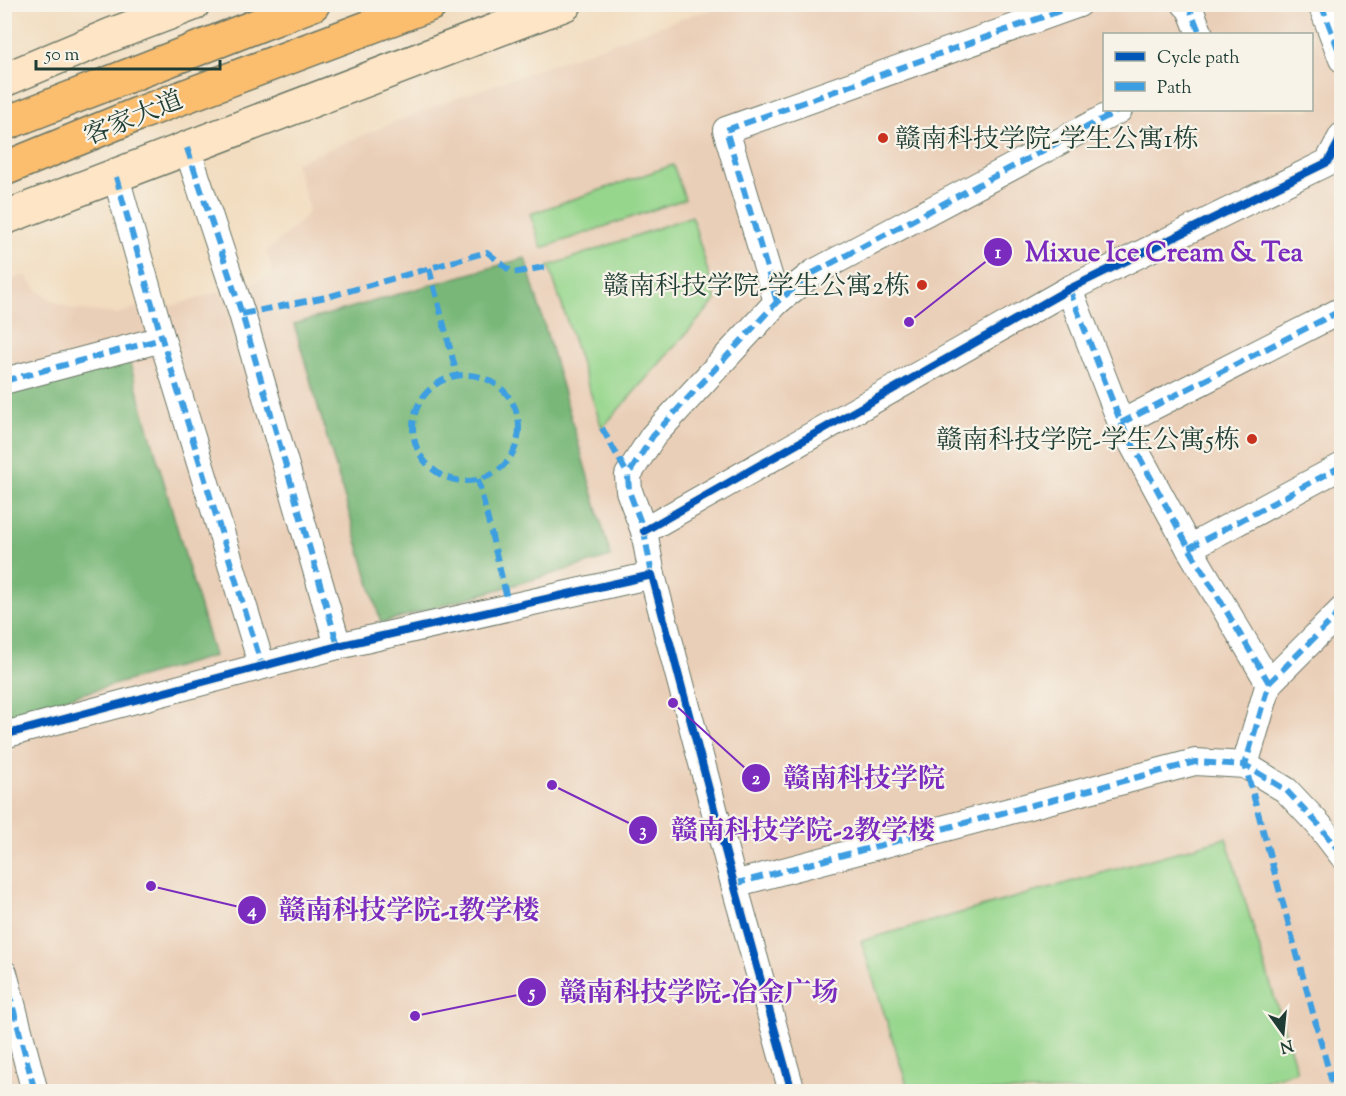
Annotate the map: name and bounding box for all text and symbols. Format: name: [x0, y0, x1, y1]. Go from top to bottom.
scale bar: [36, 33, 220, 71]
legend: [1103, 33, 1313, 111]
text: 50 m: [44, 43, 80, 69]
text: Cycle path: [1157, 46, 1240, 72]
text: Path: [1157, 76, 1192, 102]
street label: 客家大道: [79, 83, 189, 156]
place label: 赣南科技学院-学生公寓1栋: [895, 122, 1199, 159]
marker: 赣南科技学院-学生公寓1栋: [876, 131, 890, 145]
callout: Mixue Ice Cream & Tea: [983, 229, 1315, 274]
text: Mixue Ice Cream & Tea: [1025, 235, 1303, 274]
text: 1: [995, 241, 1002, 267]
place label: 赣南科技学院-学生公寓2栋: [603, 269, 910, 306]
marker: 赣南科技学院-学生公寓2栋: [915, 278, 929, 292]
place label: 赣南科技学院-学生公寓5栋: [936, 423, 1240, 460]
marker: 赣南科技学院-学生公寓5栋: [1245, 432, 1259, 446]
callout: 赣南科技学院: [741, 755, 957, 800]
text: 赣南科技学院: [783, 761, 945, 800]
text: 2: [752, 767, 761, 793]
callout: 赣南科技学院-2教学楼: [628, 807, 947, 852]
text: 赣南科技学院-2教学楼: [671, 813, 935, 852]
text: 3: [639, 819, 647, 845]
callout: 赣南科技学院-1教学楼: [237, 887, 552, 932]
text: 赣南科技学院-1教学楼: [278, 893, 540, 932]
text: 4: [246, 899, 257, 925]
callout: 赣南科技学院-冶金广场: [517, 970, 850, 1015]
text: 赣南科技学院-冶金广场: [559, 975, 839, 1014]
text: 5: [527, 981, 536, 1007]
north arrow: [1253, 1003, 1313, 1063]
text: N: [1277, 1032, 1295, 1058]

